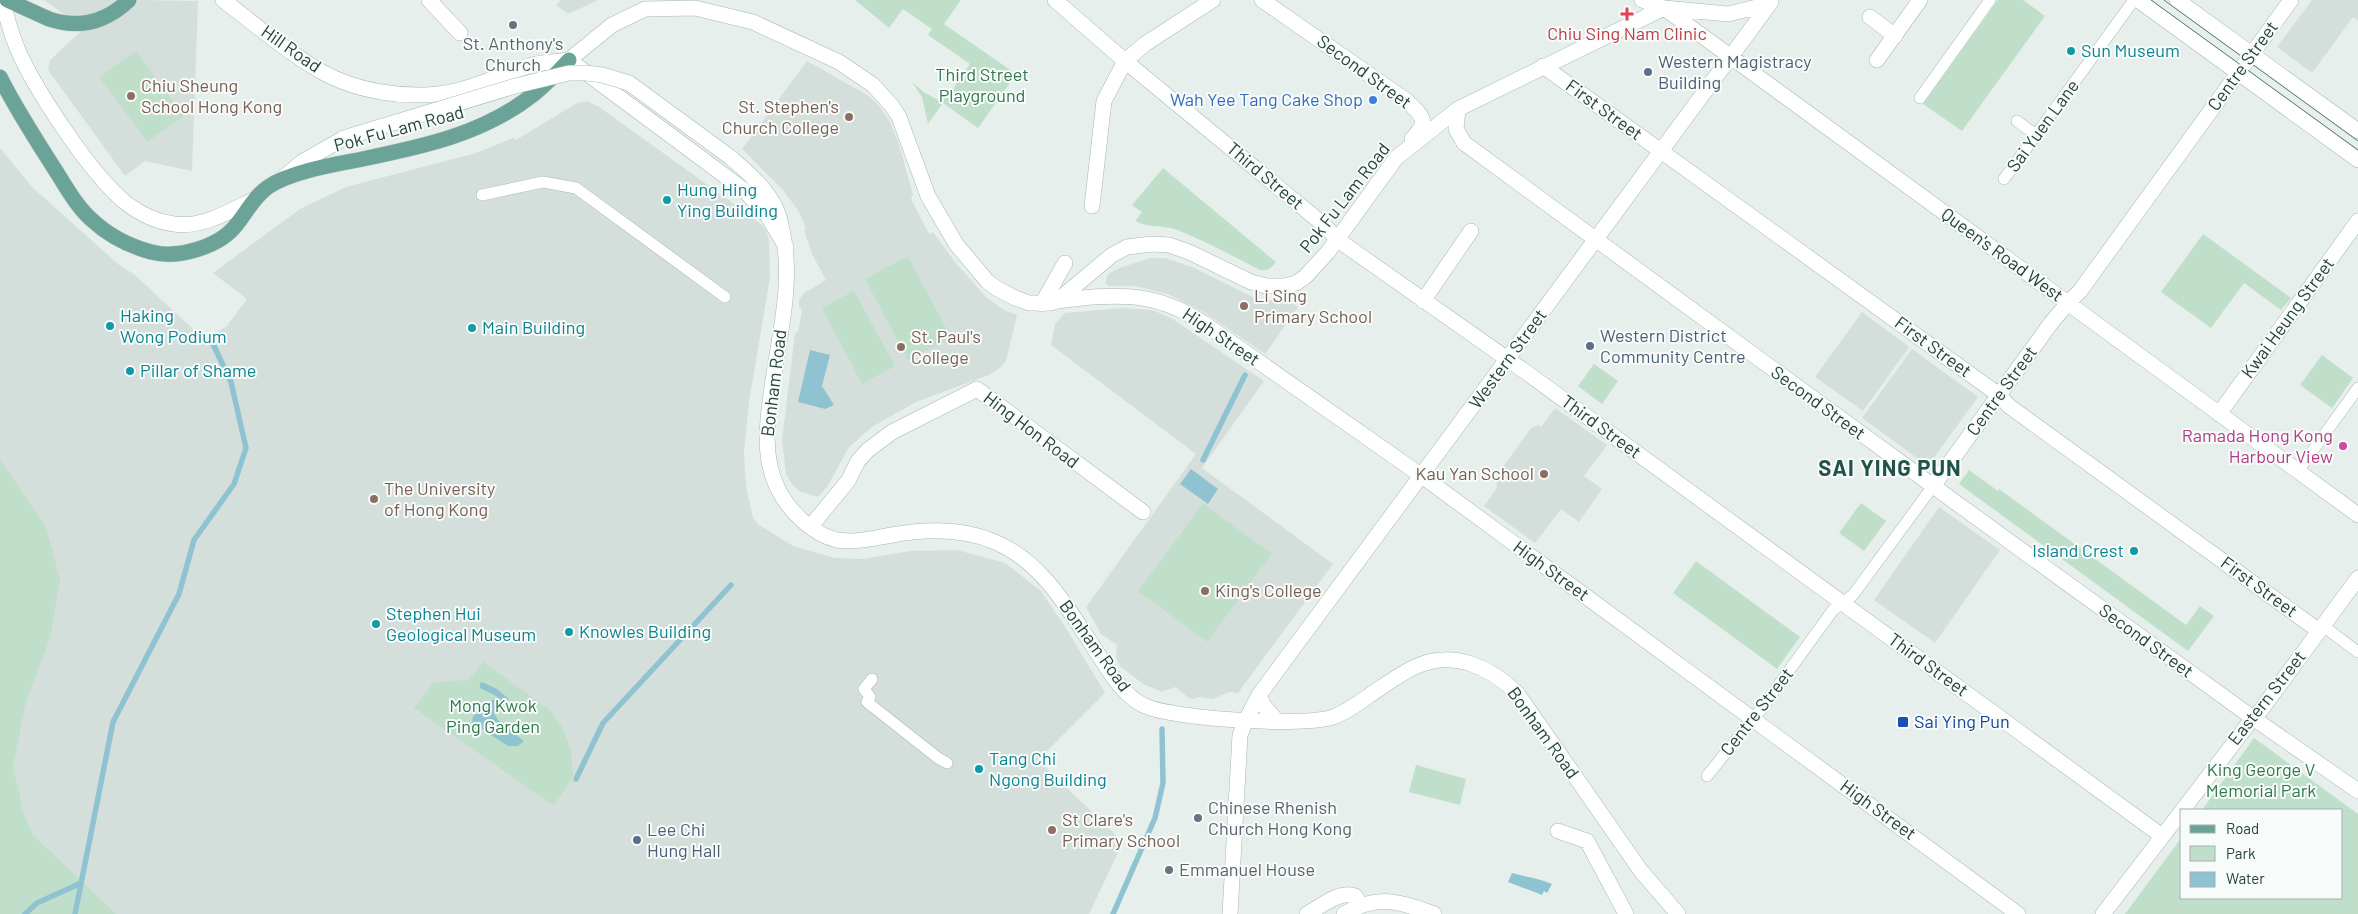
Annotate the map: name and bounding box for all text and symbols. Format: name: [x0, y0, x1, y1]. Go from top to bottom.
marker: Chiu Sing Nam Clinic: [1620, 7, 1634, 21]
street label: Centre Street: [2202, 16, 2282, 115]
marker: St. Anthony's Church: [507, 19, 519, 31]
street label: Hill Road: [257, 20, 326, 77]
place label: Chiu Sing Nam Clinic: [1547, 22, 1707, 44]
street label: Second Street: [1313, 30, 1416, 113]
place label: St. Anthony's Church: [463, 32, 563, 75]
place label: Sun Museum: [2081, 39, 2180, 61]
marker: Sun Museum: [2065, 45, 2077, 57]
place label: Western Magistracy Building: [1658, 50, 1812, 93]
park label: Third Street Playground: [935, 63, 1029, 106]
marker: Western Magistracy Building: [1642, 66, 1654, 78]
place label: Chiu Sheung School Hong Kong: [141, 74, 282, 117]
street label: First Street: [1562, 74, 1647, 144]
street label: Sai Yuen Lane: [2001, 75, 2083, 176]
place label: Wah Yee Tang Cake Shop: [1170, 88, 1363, 110]
marker: Chiu Sheung School Hong Kong: [125, 90, 137, 102]
marker: Wah Yee Tang Cake Shop: [1367, 94, 1379, 106]
place label: St. Stephen's Church College: [722, 95, 839, 138]
street label: Pok Fu Lam Road: [331, 100, 466, 156]
marker: St. Stephen's Church College: [843, 111, 855, 123]
street label: Third Street: [1223, 137, 1309, 214]
street label: Pok Fu Lam Road: [1294, 138, 1394, 257]
place label: Hung Hing Ying Building: [677, 178, 778, 221]
marker: Hung Hing Ying Building: [661, 194, 673, 206]
street label: Queen's Road West: [1937, 203, 2068, 306]
street label: Kwai Heung Street: [2236, 253, 2338, 382]
place label: Li Sing Primary School: [1254, 284, 1372, 327]
marker: Li Sing Primary School: [1238, 300, 1250, 312]
street label: High Street: [1179, 302, 1264, 370]
place label: Haking Wong Podium: [120, 304, 227, 347]
street label: Western Street: [1464, 304, 1551, 413]
street label: First Street: [1891, 311, 1976, 381]
place label: Main Building: [482, 316, 585, 338]
marker: Haking Wong Podium: [104, 320, 116, 332]
marker: Main Building: [466, 322, 478, 334]
place label: Western District Community Centre: [1600, 324, 1746, 367]
place label: St. Paul's College: [911, 325, 981, 368]
street label: Bonham Road: [756, 328, 791, 438]
marker: Western District Community Centre: [1584, 340, 1596, 352]
marker: St. Paul's College: [895, 341, 907, 353]
street label: Centre Street: [1961, 341, 2041, 440]
place label: Pillar of Shame: [140, 359, 256, 381]
street label: Second Street: [1767, 361, 1870, 444]
marker: Pillar of Shame: [124, 365, 136, 377]
street label: Hing Hon Road: [979, 386, 1084, 472]
street label: Third Street: [1557, 390, 1646, 463]
place label: Ramada Hong Kong Harbour View: [2182, 424, 2333, 467]
marker: Ramada Hong Kong Harbour View: [2337, 440, 2349, 452]
district label: SAI YING PUN: [1818, 454, 1962, 480]
place label: Kau Yan School: [1415, 462, 1534, 484]
marker: Kau Yan School: [1538, 468, 1550, 480]
place label: The University of Hong Kong: [384, 477, 495, 520]
marker: The University of Hong Kong: [368, 493, 380, 505]
street label: High Street: [1509, 535, 1594, 605]
place label: Island Crest: [2032, 539, 2124, 561]
marker: Island Crest: [2128, 545, 2140, 557]
street label: First Street: [2217, 551, 2302, 621]
place label: King's College: [1215, 579, 1322, 601]
marker: King's College: [1199, 585, 1211, 597]
street label: Bonham Road: [1055, 595, 1136, 696]
street label: Second Street: [2095, 599, 2198, 682]
place label: Stephen Hui Geological Museum: [386, 602, 536, 645]
marker: Stephen Hui Geological Museum: [370, 618, 382, 630]
place label: Knowles Building: [579, 620, 711, 642]
marker: Knowles Building: [563, 626, 575, 638]
street label: Third Street: [1884, 628, 1973, 701]
street label: Eastern Street: [2223, 646, 2310, 749]
street label: Centre Street: [1715, 663, 1797, 760]
street label: Bonham Road: [1503, 682, 1584, 783]
park label: Mong Kwok Ping Garden: [446, 694, 540, 737]
place label: Sai Ying Pun: [1914, 710, 2010, 732]
marker: Sai Ying Pun: [1896, 715, 1910, 729]
place label: Tang Chi Ngong Building: [989, 747, 1107, 790]
park label: King George V Memorial Park: [2206, 758, 2316, 801]
marker: Tang Chi Ngong Building: [973, 763, 985, 775]
street label: High Street: [1836, 774, 1921, 844]
place label: Chinese Rhenish Church Hong Kong: [1208, 796, 1352, 839]
place label: St Clare's Primary School: [1062, 808, 1180, 851]
legend: [2180, 809, 2343, 899]
marker: Chinese Rhenish Church Hong Kong: [1192, 812, 1204, 824]
place label: Lee Chi Hung Hall: [647, 818, 721, 861]
text: Road: [2226, 819, 2259, 837]
marker: St Clare's Primary School: [1046, 824, 1058, 836]
marker: Lee Chi Hung Hall: [631, 834, 643, 846]
text: Park: [2226, 844, 2256, 862]
place label: Emmanuel House: [1179, 858, 1315, 880]
marker: Emmanuel House: [1163, 864, 1175, 876]
text: Water: [2226, 869, 2265, 887]

